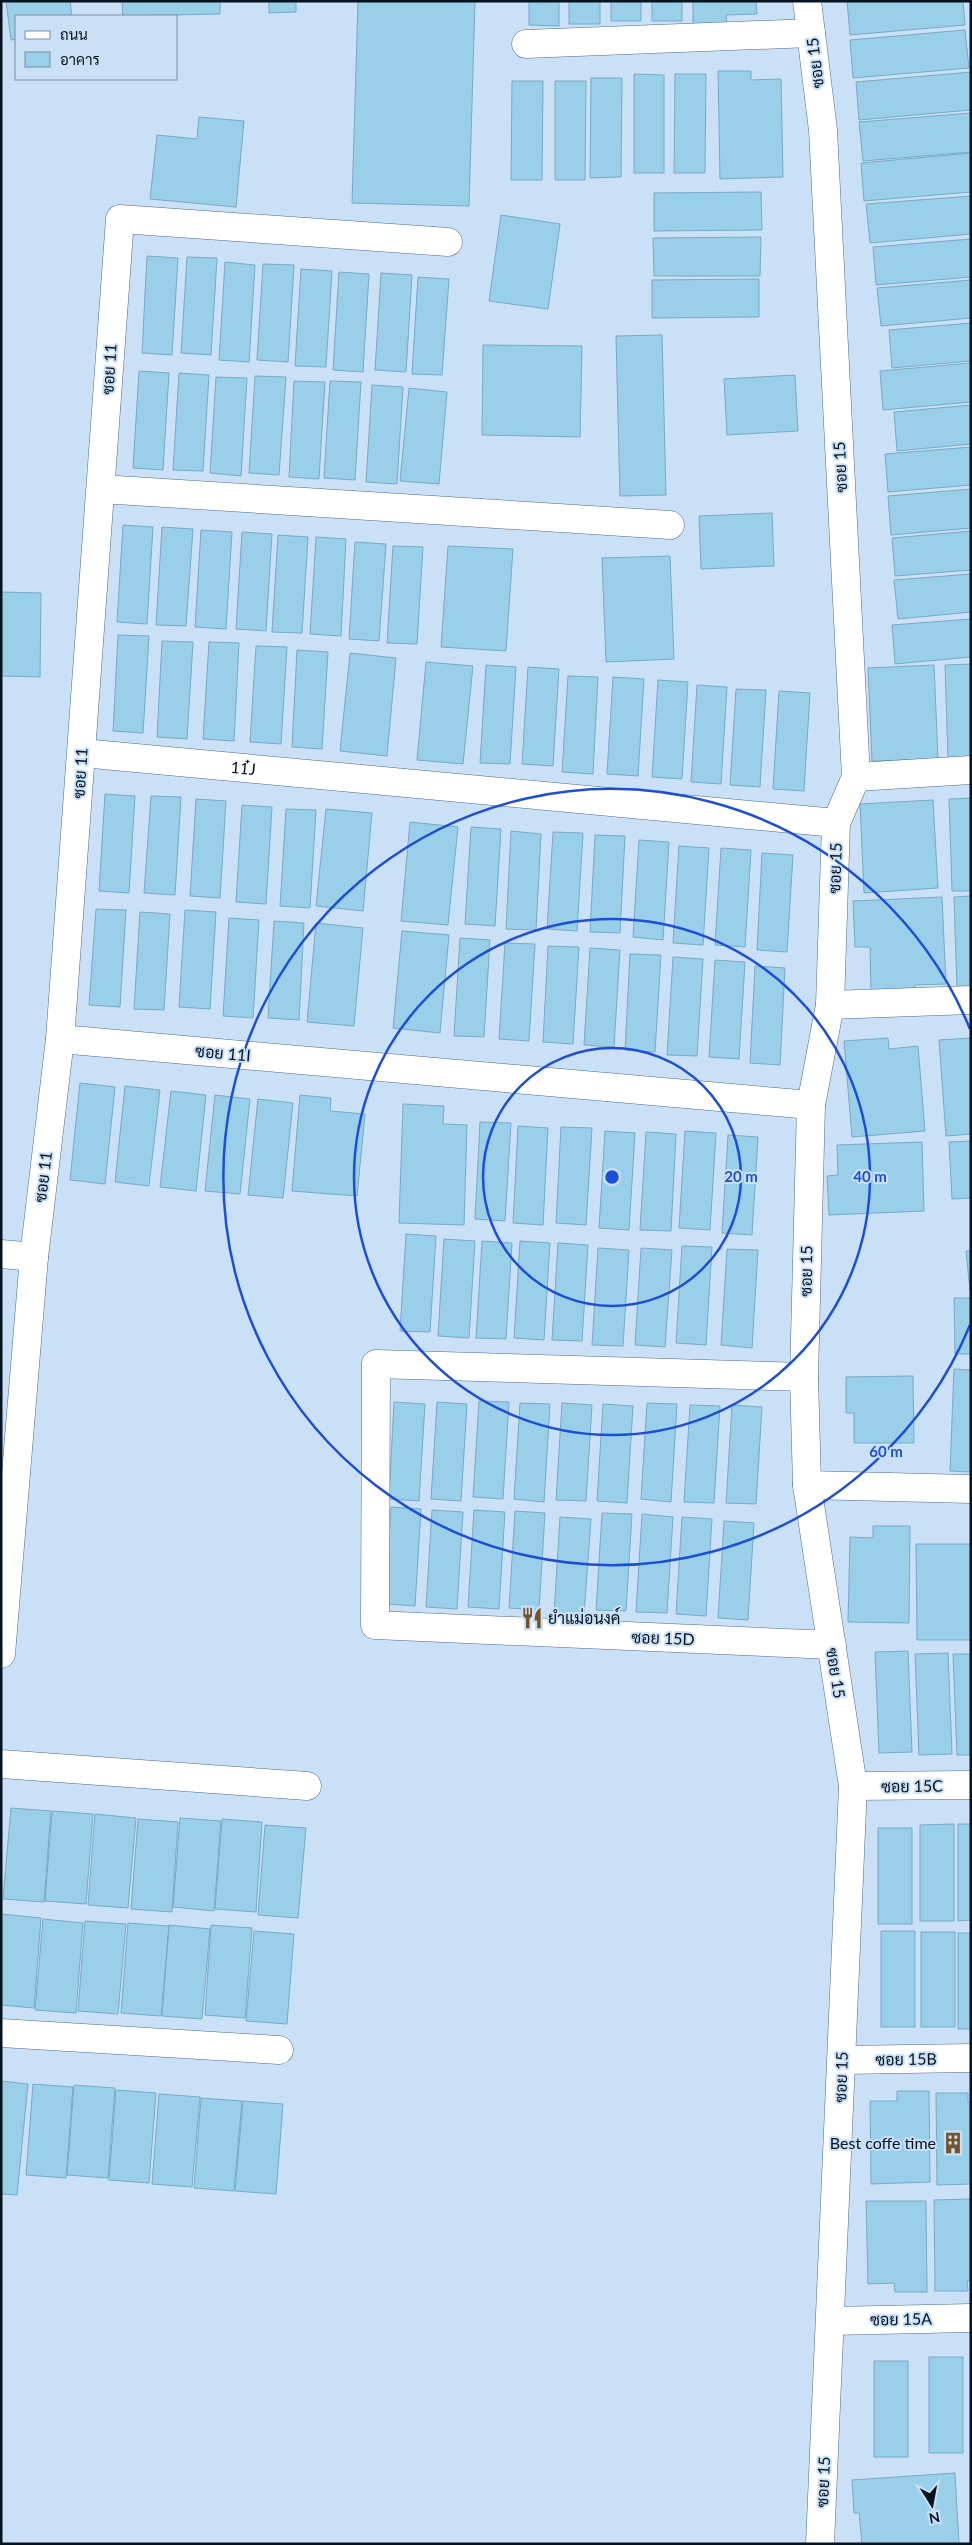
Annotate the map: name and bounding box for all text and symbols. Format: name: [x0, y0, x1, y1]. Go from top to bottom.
legend: [15, 15, 178, 80]
text: ถนน: [60, 25, 88, 43]
street label: ซอย 15: [802, 37, 827, 90]
text: อาคาร: [60, 50, 100, 68]
street label: ซอย 11: [97, 343, 120, 395]
street label: ซอย 15: [829, 441, 850, 493]
street label: ซอย 11: [68, 747, 91, 799]
street label: 11๋J: [230, 757, 257, 778]
street label: ซอย 15: [824, 842, 845, 894]
street label: ซอย 11I: [195, 1041, 252, 1064]
street label: ซอย 11: [30, 1150, 55, 1203]
text: 20 m: [724, 1167, 758, 1185]
text: 40 m: [853, 1167, 887, 1185]
centre of rings: [603, 1168, 621, 1186]
street label: ซอย 15: [796, 1245, 815, 1297]
text: 60 m: [869, 1442, 903, 1460]
restaurant icon: ยำแม่อนงค์: [519, 1605, 545, 1631]
place label: ยำแม่อนงค์: [548, 1606, 621, 1627]
street label: ซอย 15D: [631, 1627, 695, 1648]
street label: ซอย 15: [823, 1646, 850, 1700]
street label: ซอย 15C: [881, 1775, 943, 1796]
street label: ซอย 15B: [875, 2048, 937, 2069]
street label: ซอย 15: [830, 2051, 851, 2103]
building icon: Best coffe time: [940, 2130, 966, 2156]
place label: Best coffe time: [830, 2133, 936, 2152]
street label: ซอย 15A: [870, 2308, 932, 2329]
street label: ซอย 15: [812, 2456, 833, 2508]
north arrow: [907, 2480, 957, 2530]
text: N: [928, 2509, 941, 2528]

